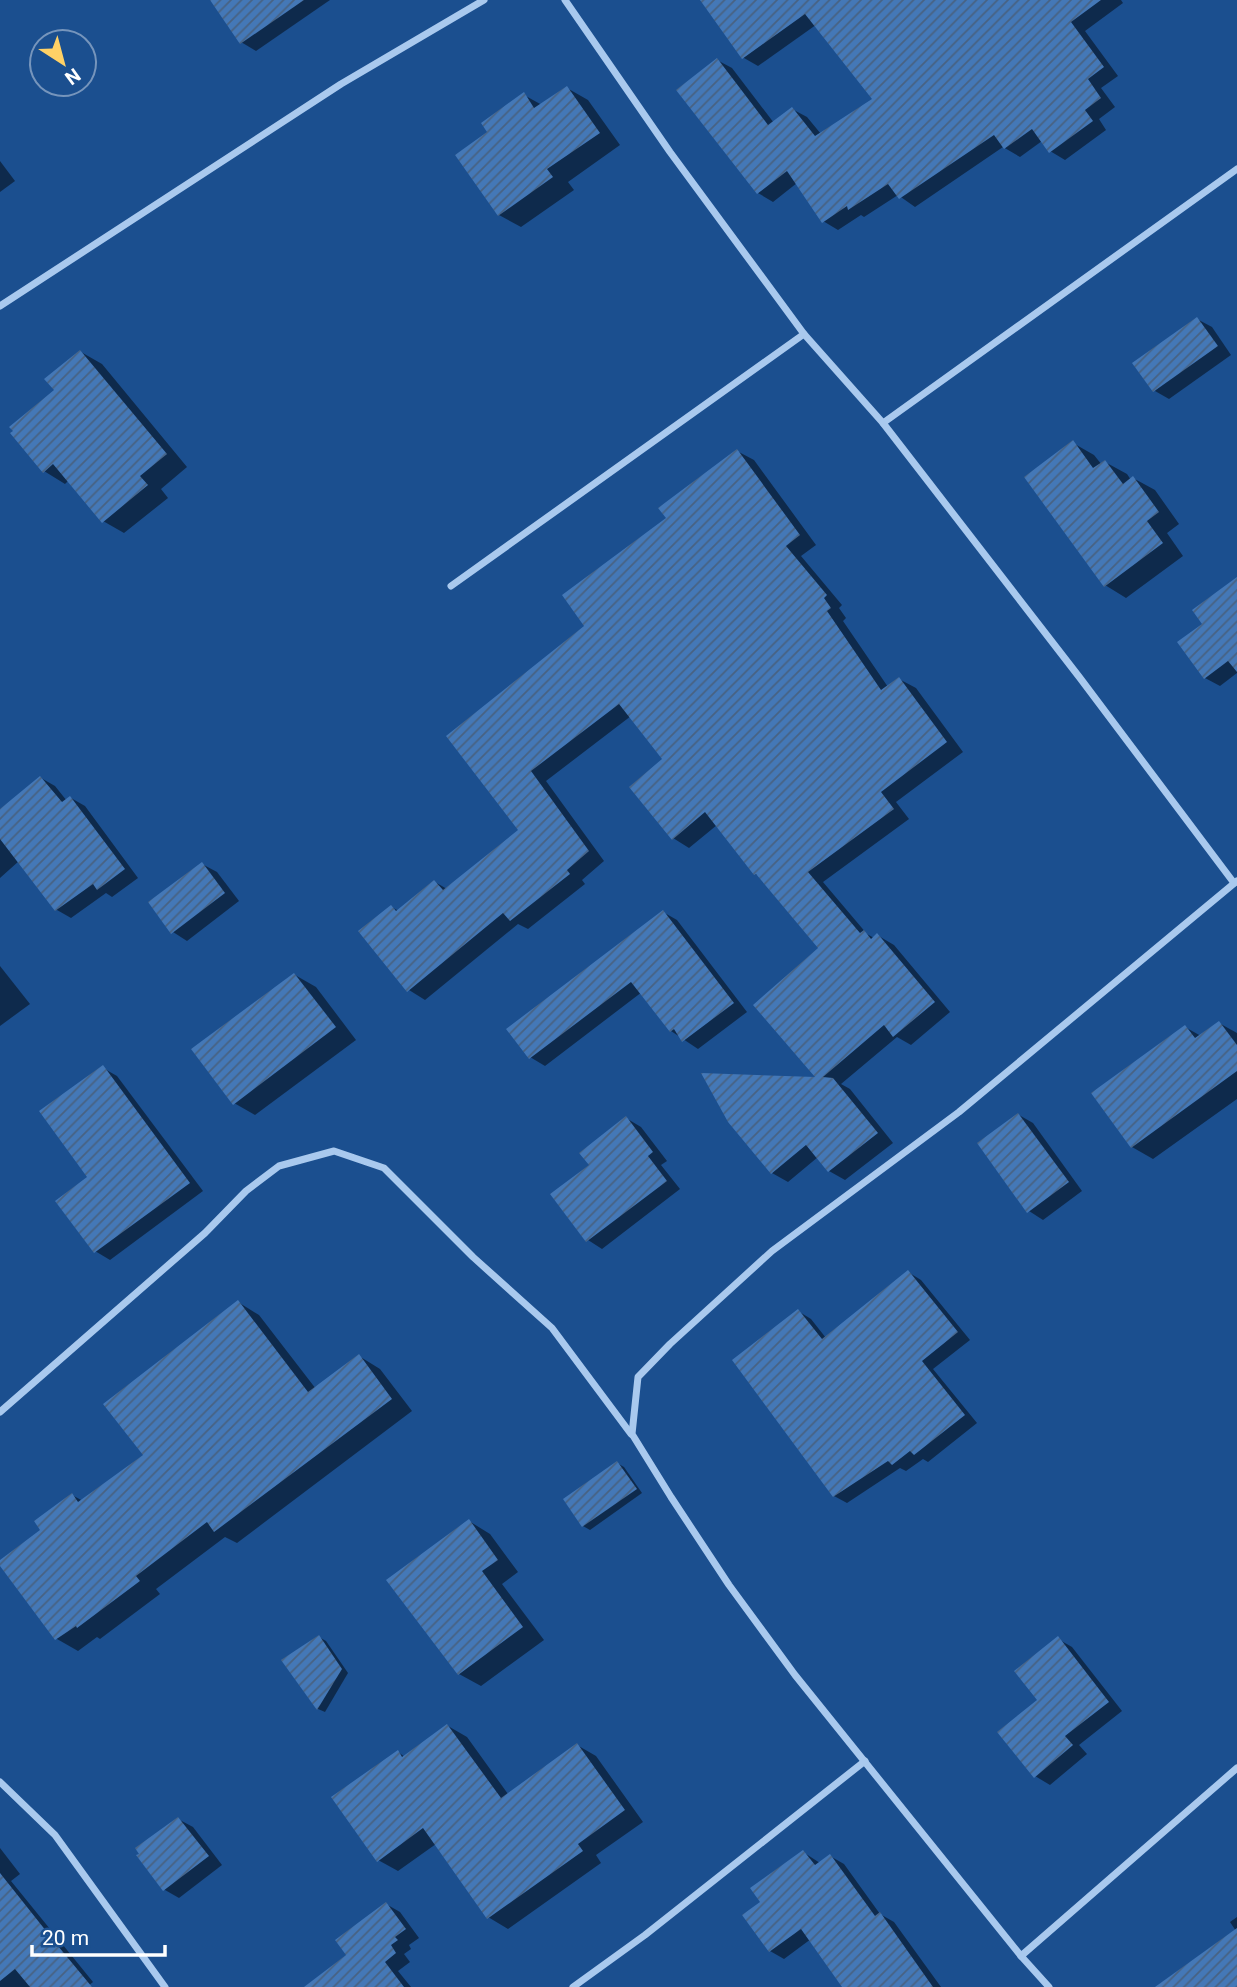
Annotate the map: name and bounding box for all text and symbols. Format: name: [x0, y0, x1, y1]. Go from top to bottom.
north arrow: [28, 28, 98, 98]
text: N: [61, 63, 85, 90]
scale bar: [32, 1913, 164, 1957]
text: 20 m: [42, 1926, 89, 1950]

